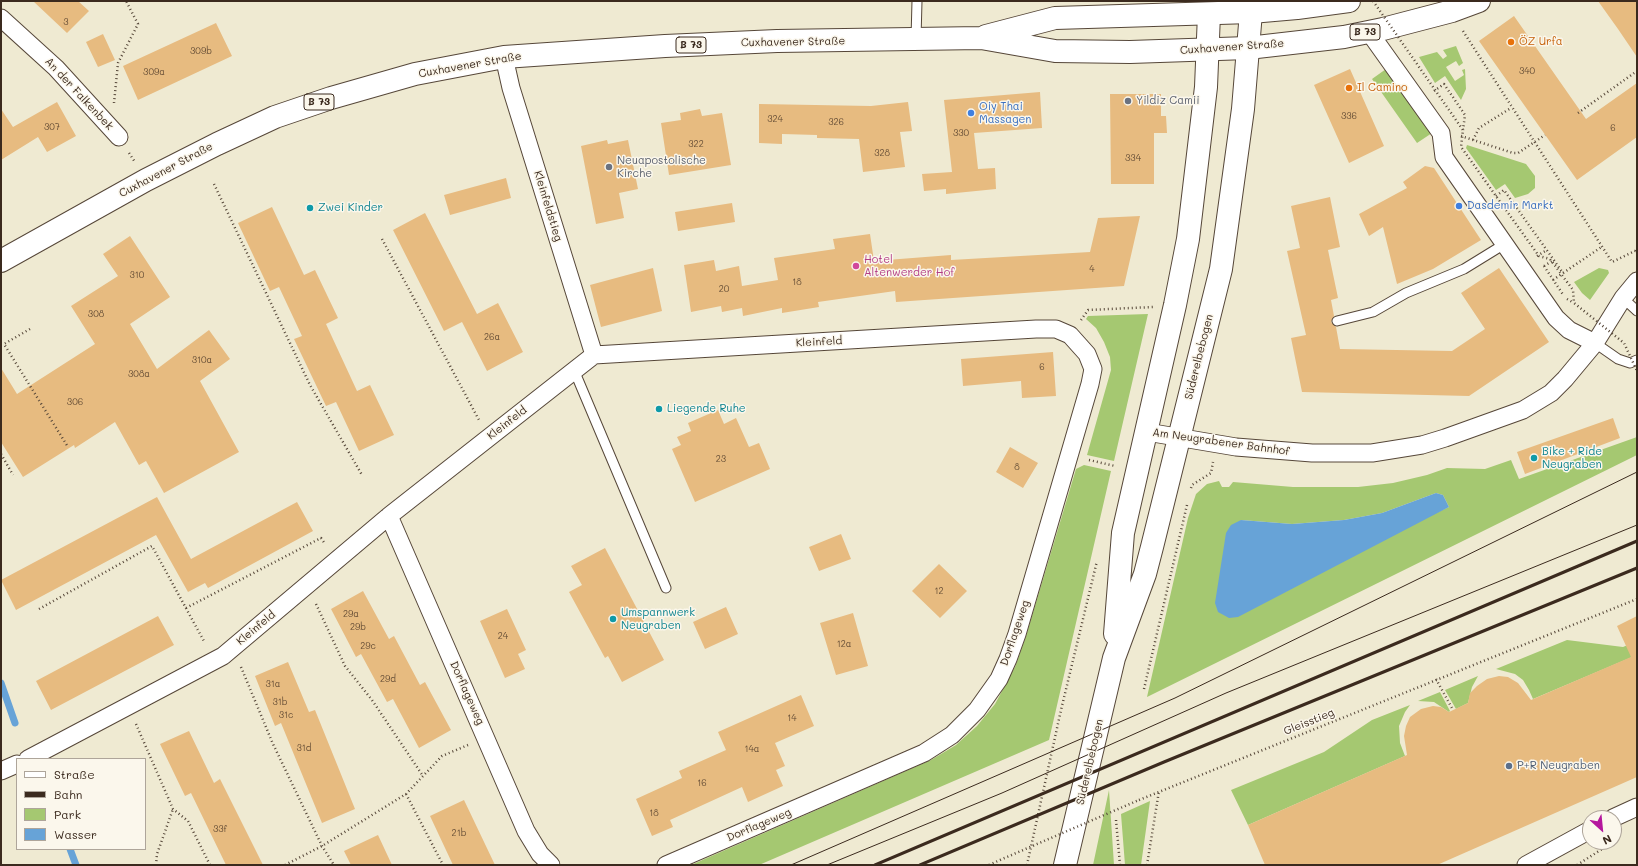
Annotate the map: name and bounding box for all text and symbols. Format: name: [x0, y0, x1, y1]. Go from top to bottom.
house number: 3: [63, 17, 69, 27]
road number: B 73: [1350, 24, 1380, 40]
street label: Cuxhavener Straße: [741, 34, 845, 50]
place label: ÖZ Urfa: [1519, 35, 1563, 49]
road number: B 73: [676, 37, 706, 53]
street label: Cuxhavener Straße: [1180, 37, 1284, 57]
marker: ÖZ Urfa: [1506, 37, 1516, 47]
house number: 309b: [190, 46, 212, 56]
street label: Cuxhavener Straße: [418, 49, 522, 81]
street label: An der Falkenbek: [42, 55, 116, 133]
house number: 340: [1519, 66, 1535, 76]
house number: 309a: [143, 67, 165, 77]
place label: Il Camino: [1357, 81, 1408, 95]
marker: Il Camino: [1344, 83, 1354, 93]
road number: B 73: [304, 94, 334, 110]
place label: Yildiz Camii: [1136, 94, 1200, 108]
marker: Yildiz Camii: [1123, 96, 1133, 106]
place label: Oiy Thai Massagen: [979, 100, 1031, 126]
marker: Oiy Thai Massagen: [966, 108, 976, 118]
house number: 336: [1341, 111, 1357, 121]
house number: 324: [767, 114, 783, 124]
house number: 326: [828, 117, 844, 127]
house number: 307: [44, 122, 60, 132]
house number: 6: [1610, 123, 1616, 133]
house number: 330: [953, 128, 969, 138]
house number: 322: [688, 139, 704, 149]
street label: Cuxhavener Straße: [117, 140, 215, 200]
house number: 328: [874, 148, 890, 158]
house number: 334: [1125, 153, 1141, 163]
place label: Neuapostolische Kirche: [617, 154, 706, 180]
marker: Neuapostolische Kirche: [604, 162, 614, 172]
street label: Kleinfeldstieg: [531, 169, 565, 243]
place label: Dasdemir Markt: [1467, 199, 1554, 213]
place label: Zwei Kinder: [318, 201, 383, 215]
marker: Dasdemir Markt: [1454, 201, 1464, 211]
marker: Zwei Kinder: [305, 203, 315, 213]
place label: Hotel Altenwerder Hof: [864, 253, 954, 279]
marker: Hotel Altenwerder Hof: [851, 261, 861, 271]
house number: 4: [1089, 264, 1095, 274]
house number: 310: [130, 270, 144, 280]
house number: 18: [792, 277, 802, 287]
house number: 20: [719, 284, 729, 294]
house number: 308: [88, 309, 104, 319]
street label: Süderelbebogen: [1182, 313, 1216, 401]
house number: 26a: [484, 332, 500, 342]
street label: Kleinfeld: [795, 334, 843, 350]
house number: 310a: [192, 355, 212, 365]
house number: 6: [1039, 362, 1045, 372]
house number: 308a: [128, 369, 150, 379]
house number: 306: [67, 397, 83, 407]
place label: Liegende Ruhe: [667, 402, 746, 416]
street label: Kleinfeld: [485, 403, 529, 443]
marker: Liegende Ruhe: [654, 404, 664, 414]
street label: Am Neugrabener Bahnhof: [1152, 426, 1290, 458]
place label: Bike + Ride Neugraben: [1542, 445, 1602, 471]
marker: Bike + Ride Neugraben: [1529, 453, 1539, 463]
house number: 23: [716, 454, 726, 464]
house number: 8: [1014, 462, 1020, 472]
house number: 12: [934, 586, 944, 596]
street label: Dorflageweg: [998, 599, 1032, 667]
place label: Umspannwerk Neugraben: [621, 606, 695, 632]
street label: Kleinfeld: [234, 608, 278, 648]
house number: 29a: [343, 609, 359, 619]
marker: Umspannwerk Neugraben: [608, 614, 618, 624]
house number: 29b: [350, 622, 366, 632]
house number: 24: [498, 631, 508, 641]
house number: 12a: [837, 639, 851, 649]
house number: 29c: [360, 641, 376, 651]
street label: Dorflageweg: [447, 659, 487, 727]
house number: 29d: [380, 674, 396, 684]
house number: 31a: [266, 679, 280, 689]
house number: 31b: [272, 697, 288, 707]
street label: Gleisstieg: [1282, 706, 1336, 738]
house number: 31c: [279, 710, 293, 720]
house number: 14: [787, 713, 797, 723]
street label: Süderelbebogen: [1074, 718, 1106, 806]
house number: 31d: [296, 743, 312, 753]
house number: 14a: [745, 744, 759, 754]
legend: [16, 758, 146, 850]
place label: P+R Neugraben: [1517, 759, 1600, 773]
marker: P+R Neugraben: [1504, 761, 1514, 771]
text: Straße: [54, 766, 95, 782]
house number: 16: [697, 778, 707, 788]
text: Bahn: [54, 786, 82, 802]
text: Park: [54, 806, 81, 822]
street label: Dorflageweg: [725, 806, 793, 844]
house number: 18: [649, 808, 659, 818]
north arrow: [1582, 810, 1622, 850]
house number: 33f: [213, 824, 227, 834]
text: Wasser: [54, 826, 97, 842]
house number: 21b: [452, 828, 466, 838]
text: N: [1600, 832, 1614, 849]

